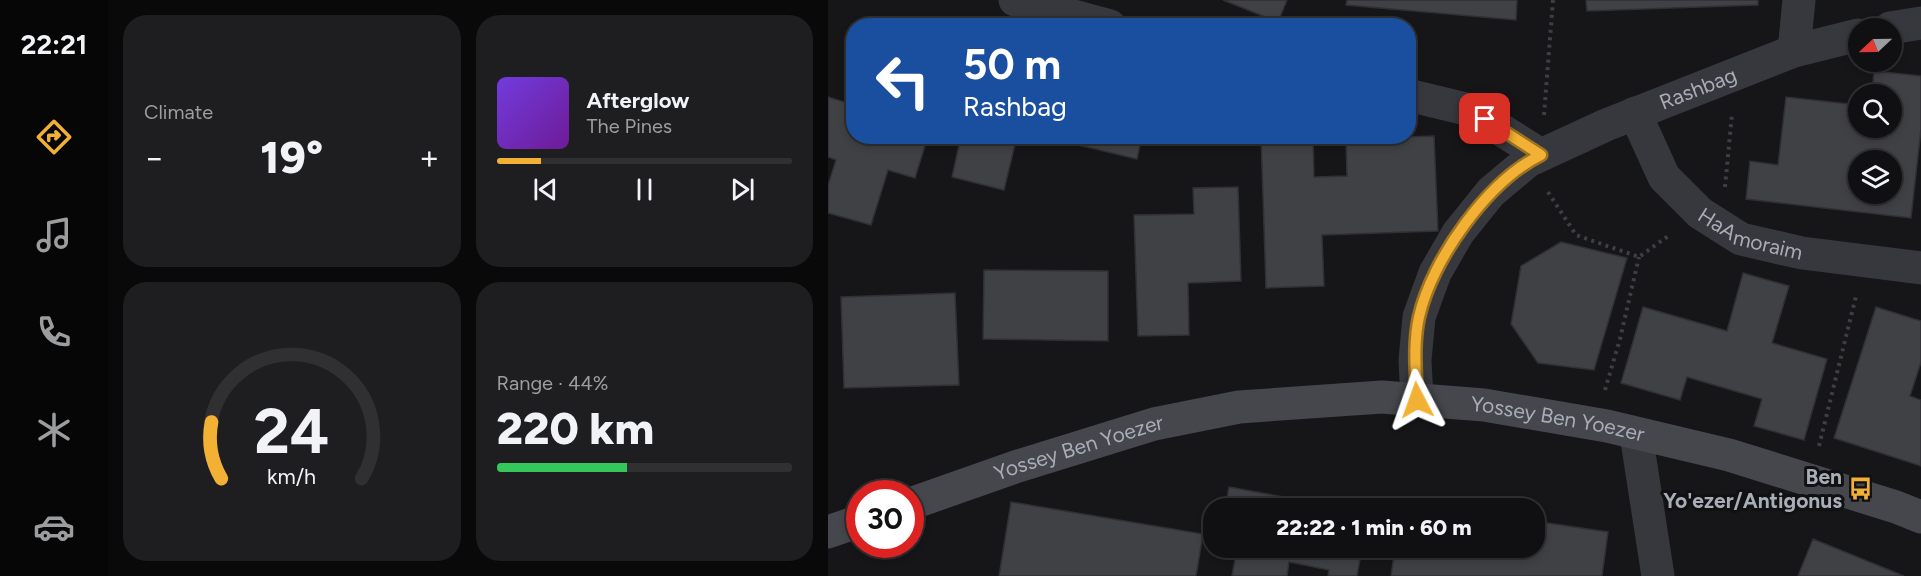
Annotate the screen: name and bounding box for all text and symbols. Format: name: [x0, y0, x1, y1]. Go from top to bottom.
north arrow: [1848, 18, 1902, 72]
map controls: [1848, 18, 1902, 204]
text: 22:21: [21, 28, 87, 61]
text: 50 m: [963, 39, 1061, 90]
icon: left: [864, 42, 942, 120]
street label: Rashbag: [1656, 62, 1740, 115]
button: search: [1848, 84, 1902, 138]
text: Afterglow: [587, 87, 689, 114]
text: Rashbag: [963, 90, 1067, 123]
pin: [1459, 93, 1510, 144]
text: Climate: [144, 100, 213, 124]
icon: arrive: [1468, 102, 1501, 135]
text: The Pines: [587, 114, 672, 138]
icon: directions: [33, 116, 75, 158]
text: 19°: [260, 130, 323, 184]
text: −: [144, 138, 165, 177]
text: +: [419, 138, 440, 177]
button: layers: [1848, 150, 1902, 204]
icon: previous: [529, 173, 562, 206]
icon: pause: [628, 173, 661, 206]
icon: next: [726, 173, 759, 206]
street label: HaAmoraim: [1694, 202, 1805, 265]
icon: music: [33, 214, 75, 256]
icon: phone: [33, 311, 75, 353]
position arrow: [1385, 368, 1449, 432]
text: Range · 44%: [497, 371, 609, 395]
street label: Yossey Ben Yoezer: [1470, 391, 1647, 446]
text: 24: [254, 394, 330, 469]
text: 220 km: [497, 401, 654, 455]
icon: climate: [33, 409, 75, 451]
street label: Yossey Ben Yoezer: [991, 409, 1165, 485]
text: km/h: [267, 464, 316, 489]
place label: Ben Yo'ezer/Antigonus: [1663, 464, 1842, 513]
bus stop icon: Ben Yo'ezer/Antigonus: [1847, 476, 1873, 502]
speed limit sign: 30: [846, 480, 924, 558]
icon: car: [33, 506, 75, 548]
text: 22:22 · 1 min · 60 m: [1276, 514, 1472, 541]

